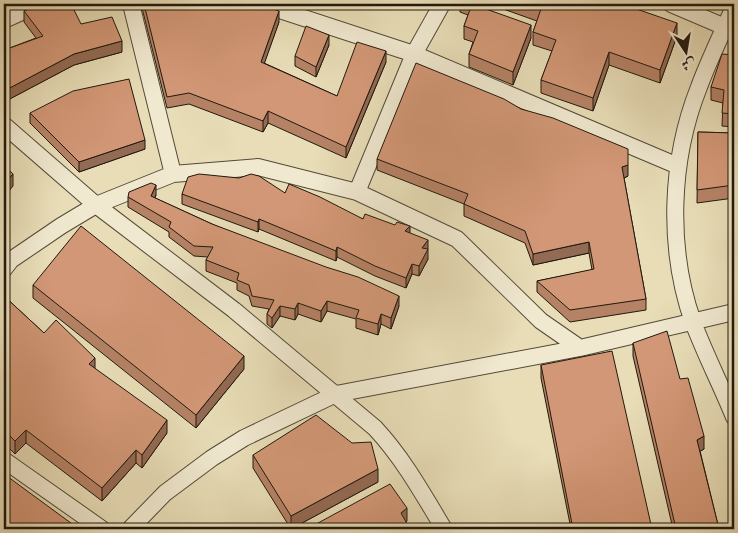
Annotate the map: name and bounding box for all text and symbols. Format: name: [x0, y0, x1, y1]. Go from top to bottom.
north arrow: [660, 28, 710, 78]
text: ش: [680, 53, 697, 75]

